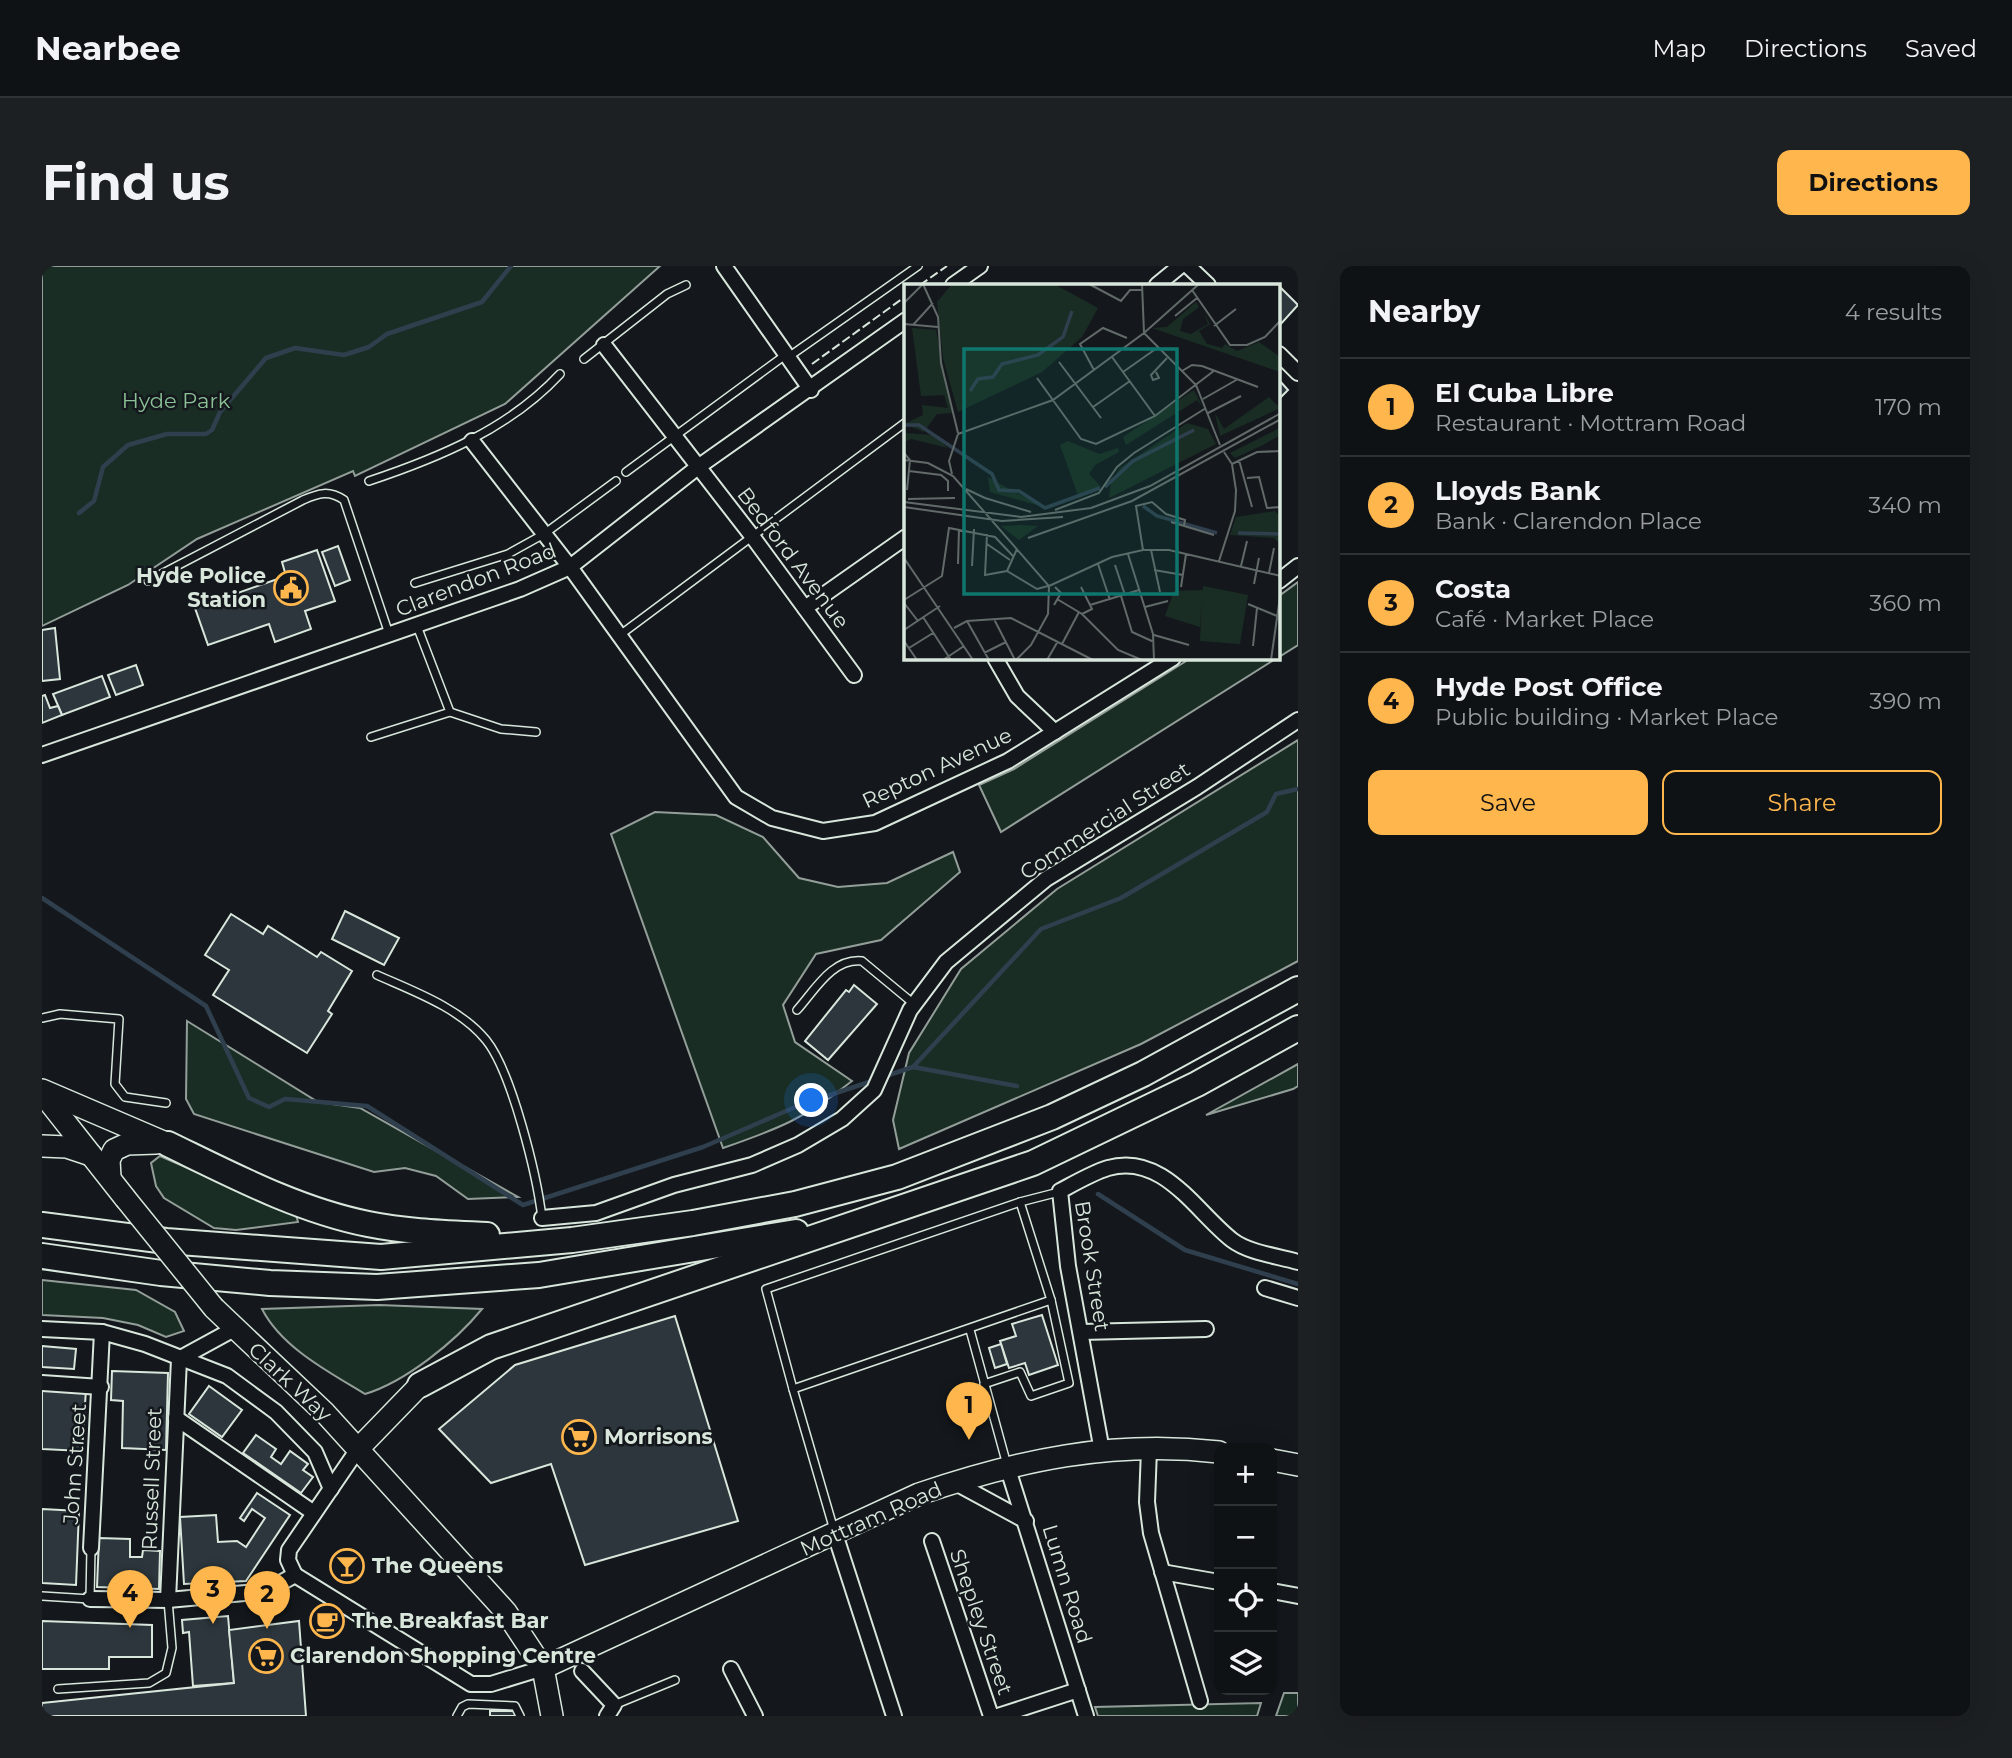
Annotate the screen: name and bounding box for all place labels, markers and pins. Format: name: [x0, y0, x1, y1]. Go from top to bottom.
place label: Hyde Police Station: [136, 563, 266, 612]
public building icon: Hyde Police Station: [272, 569, 310, 607]
pin: 1: [946, 1382, 992, 1440]
supermarket icon: Morrisons: [560, 1418, 598, 1456]
place label: Morrisons: [604, 1424, 713, 1449]
bar icon: The Queens: [328, 1547, 366, 1585]
place label: The Queens: [372, 1553, 503, 1578]
pin: 3: [190, 1566, 236, 1624]
pin: 4: [107, 1570, 153, 1628]
pin: 2: [244, 1571, 290, 1629]
cafe icon: The Breakfast Bar: [308, 1602, 346, 1640]
place label: The Breakfast Bar: [352, 1608, 549, 1633]
supermarket icon: Clarendon Shopping Centre: [247, 1637, 285, 1675]
place label: Clarendon Shopping Centre: [290, 1643, 596, 1668]

